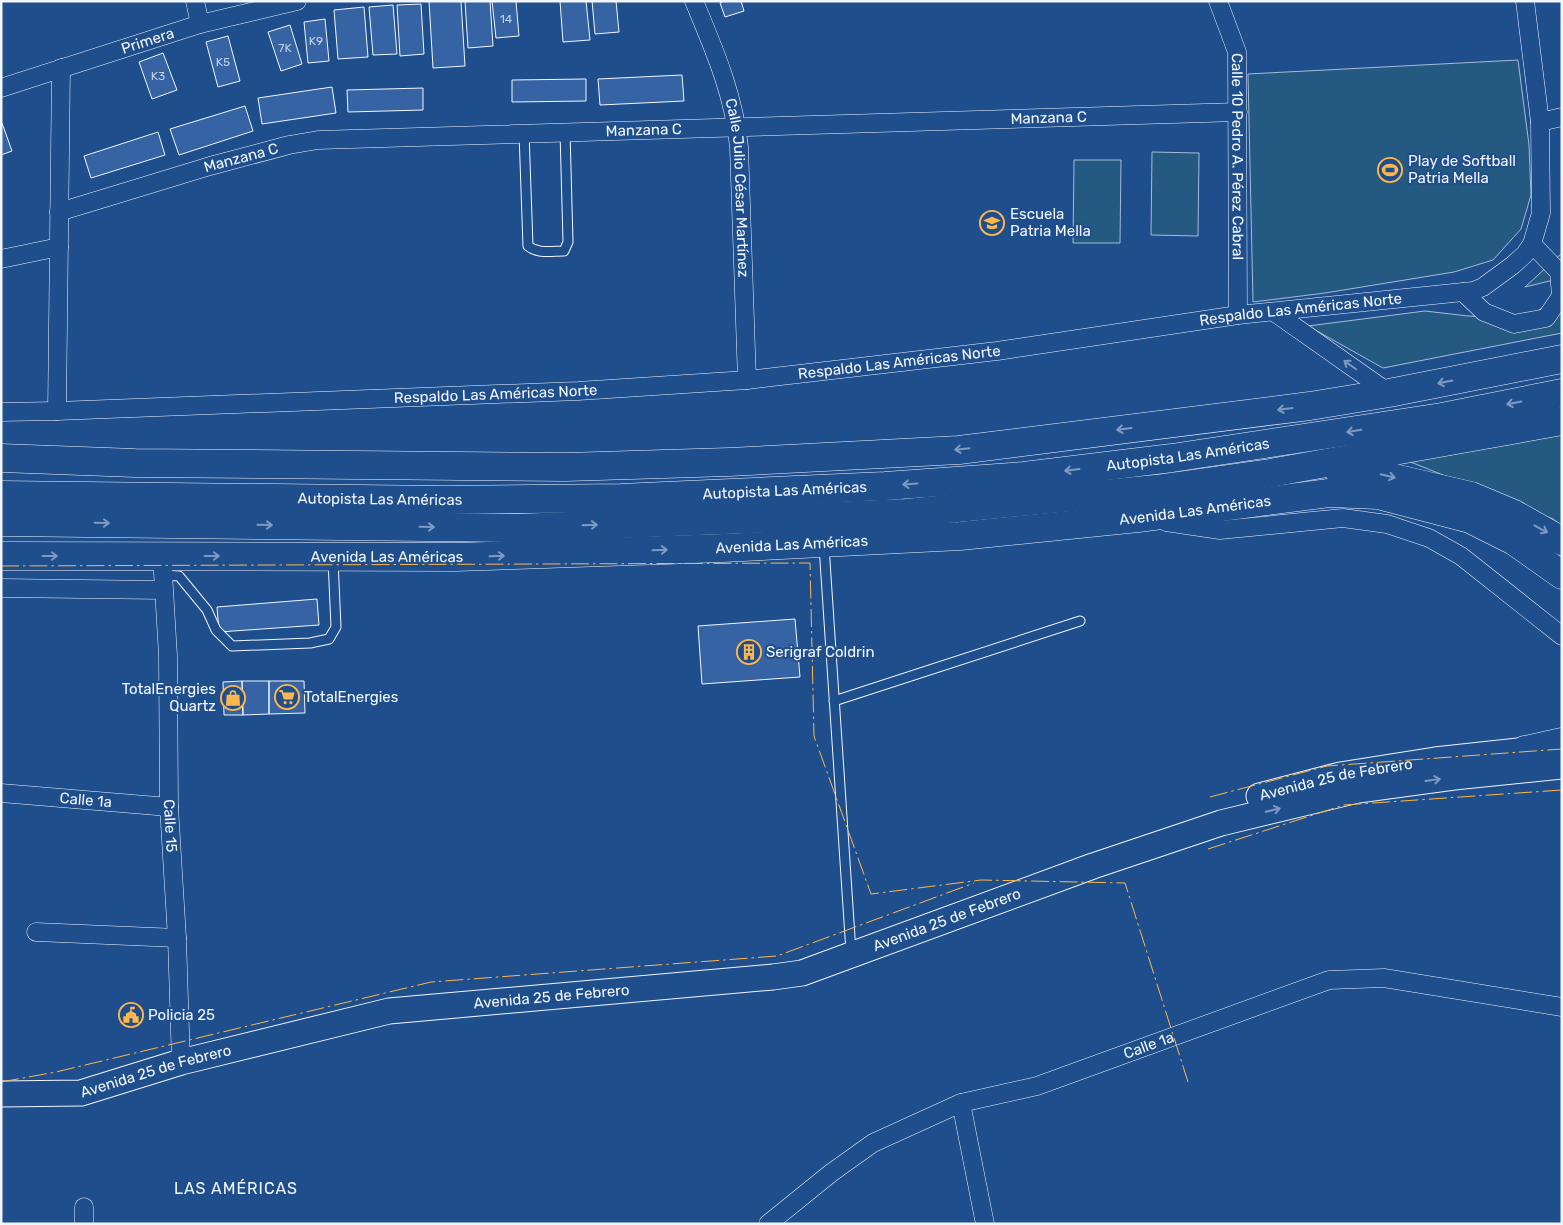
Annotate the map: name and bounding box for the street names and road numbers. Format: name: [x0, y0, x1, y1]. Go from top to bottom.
street label: Primera: [119, 24, 176, 58]
street label: Calle 10 Pedro A. Pérez Cabral: [1228, 53, 1247, 260]
street label: Calle Julio César Martínez: [721, 96, 752, 278]
street label: Manzana C: [1010, 108, 1087, 128]
street label: Manzana C: [605, 120, 682, 140]
street label: Manzana C: [202, 139, 280, 176]
street label: Respaldo Las Américas Norte: [1198, 289, 1403, 330]
street label: Respaldo Las Américas Norte: [797, 342, 1001, 383]
street label: Respaldo Las Américas Norte: [394, 381, 598, 407]
street label: Autopista Las Américas: [1105, 434, 1271, 475]
street label: Autopista Las Américas: [702, 478, 868, 503]
street label: Autopista Las Américas: [298, 489, 463, 509]
street label: Avenida Las Américas: [1118, 492, 1272, 529]
street label: Avenida Las Américas: [715, 532, 869, 557]
street label: Avenida Las Américas: [311, 548, 464, 566]
street label: Avenida 25 de Febrero: [1258, 755, 1414, 804]
street label: Calle 1a: [59, 789, 113, 811]
street label: Calle 15: [160, 799, 181, 853]
street label: Avenida 25 de Febrero: [870, 884, 1023, 955]
street label: Avenida 25 de Febrero: [473, 981, 630, 1012]
street label: Calle 1a: [1121, 1028, 1176, 1063]
street label: Avenida 25 de Febrero: [78, 1041, 233, 1102]

